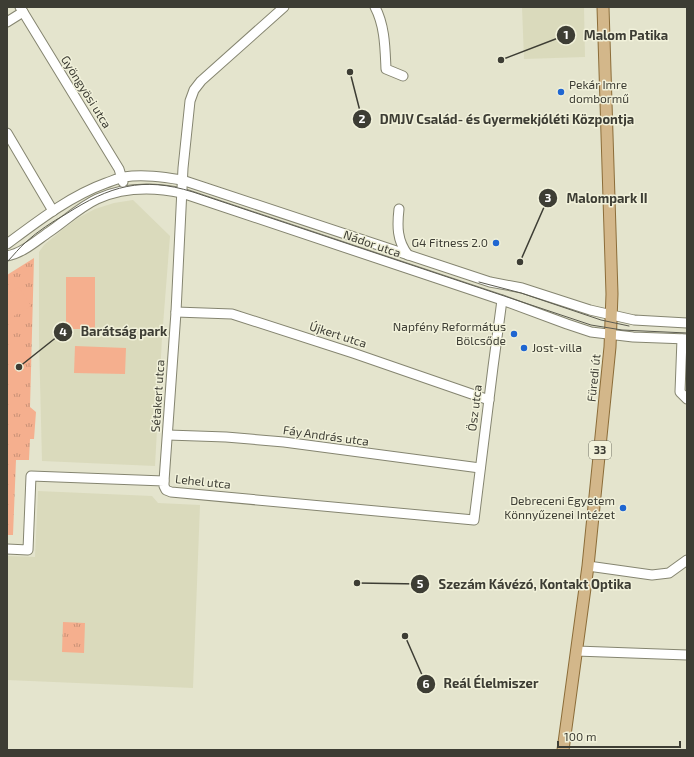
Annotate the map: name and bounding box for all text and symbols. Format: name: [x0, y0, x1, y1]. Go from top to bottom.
callout: Malom Patika: [556, 23, 677, 48]
text: 1: [563, 27, 569, 41]
text: Malom Patika: [584, 27, 668, 43]
street label: Gyöngyösi utca: [59, 53, 115, 130]
place label: Pekár Imre dombormű: [569, 77, 629, 105]
marker: Pekár Imre dombormű: [556, 87, 566, 97]
callout: DMJV Család- és Gyermekjóléti Központja: [352, 107, 642, 132]
text: 2: [359, 111, 366, 125]
text: DMJV Család- és Gyermekjóléti Központja: [380, 111, 634, 127]
callout: Malompark II: [538, 186, 655, 211]
text: 3: [545, 190, 552, 204]
text: Malompark II: [566, 190, 648, 206]
street label: Nádor utca: [342, 227, 403, 259]
place label: G4 Fitness 2.0: [411, 235, 488, 249]
marker: G4 Fitness 2.0: [491, 238, 501, 248]
street label: Újkert utca: [308, 318, 369, 351]
callout: Barátság park: [53, 319, 176, 344]
place label: Napfény Református Bölcsőde: [393, 319, 506, 347]
text: Barátság park: [81, 323, 168, 339]
text: 4: [59, 324, 67, 338]
marker: Napfény Református Bölcsőde: [509, 329, 519, 339]
place label: Jost-villa: [532, 340, 582, 354]
marker: Jost-villa: [519, 343, 529, 353]
street label: Füredi út: [584, 353, 603, 403]
street label: Sétakert utca: [147, 359, 167, 433]
street label: Ösz utca: [464, 384, 484, 432]
street label: Fáy András utca: [282, 422, 370, 448]
road number: 33: [589, 441, 611, 459]
street label: Lehel utca: [175, 471, 232, 491]
place label: Debreceni Egyetem Könnyűzenei Intézet: [504, 493, 615, 521]
marker: Debreceni Egyetem Könnyűzenei Intézet: [618, 503, 628, 513]
callout: Szezám Kávézó, Kontakt Optika: [410, 572, 639, 597]
text: 5: [417, 576, 424, 590]
text: Szezám Kávézó, Kontakt Optika: [439, 576, 631, 592]
callout: Reál Élelmiszer: [416, 671, 547, 696]
text: Reál Élelmiszer: [444, 674, 539, 691]
text: 6: [422, 676, 430, 690]
scale bar: [558, 723, 680, 749]
text: 100 m: [564, 729, 596, 743]

